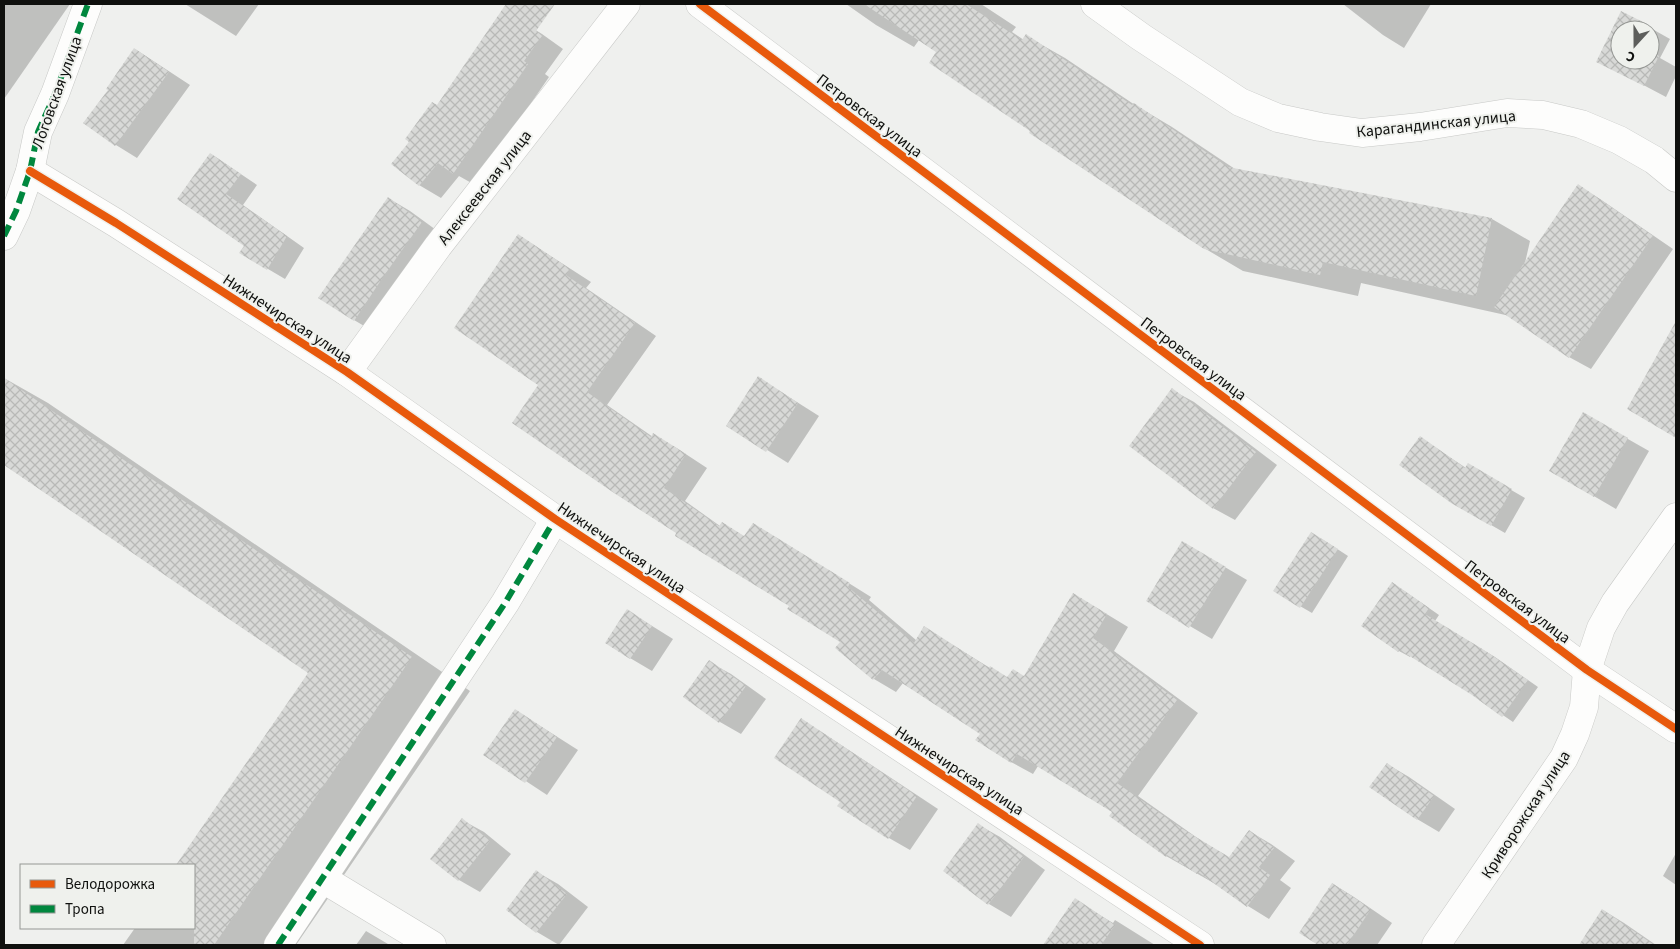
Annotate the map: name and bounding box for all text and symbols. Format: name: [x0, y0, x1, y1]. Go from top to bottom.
north arrow: [1610, 20, 1660, 70]
street label: Логовская улица: [26, 33, 87, 152]
text: С: [1623, 45, 1638, 67]
street label: Петровская улица: [812, 69, 927, 163]
street label: Карагандинская улица: [1355, 105, 1517, 143]
street label: Алексеевская улица: [433, 125, 537, 250]
street label: Нижнечирская улица: [219, 269, 356, 369]
street label: Петровская улица: [1136, 312, 1251, 406]
street label: Нижнечирская улица: [553, 497, 690, 599]
street label: Петровская улица: [1460, 555, 1575, 649]
street label: Нижнечирская улица: [891, 721, 1028, 821]
street label: Криворожская улица: [1476, 746, 1576, 883]
legend: [20, 864, 195, 929]
text: Велодорожка: [65, 874, 155, 895]
text: Тропа: [65, 899, 105, 920]

